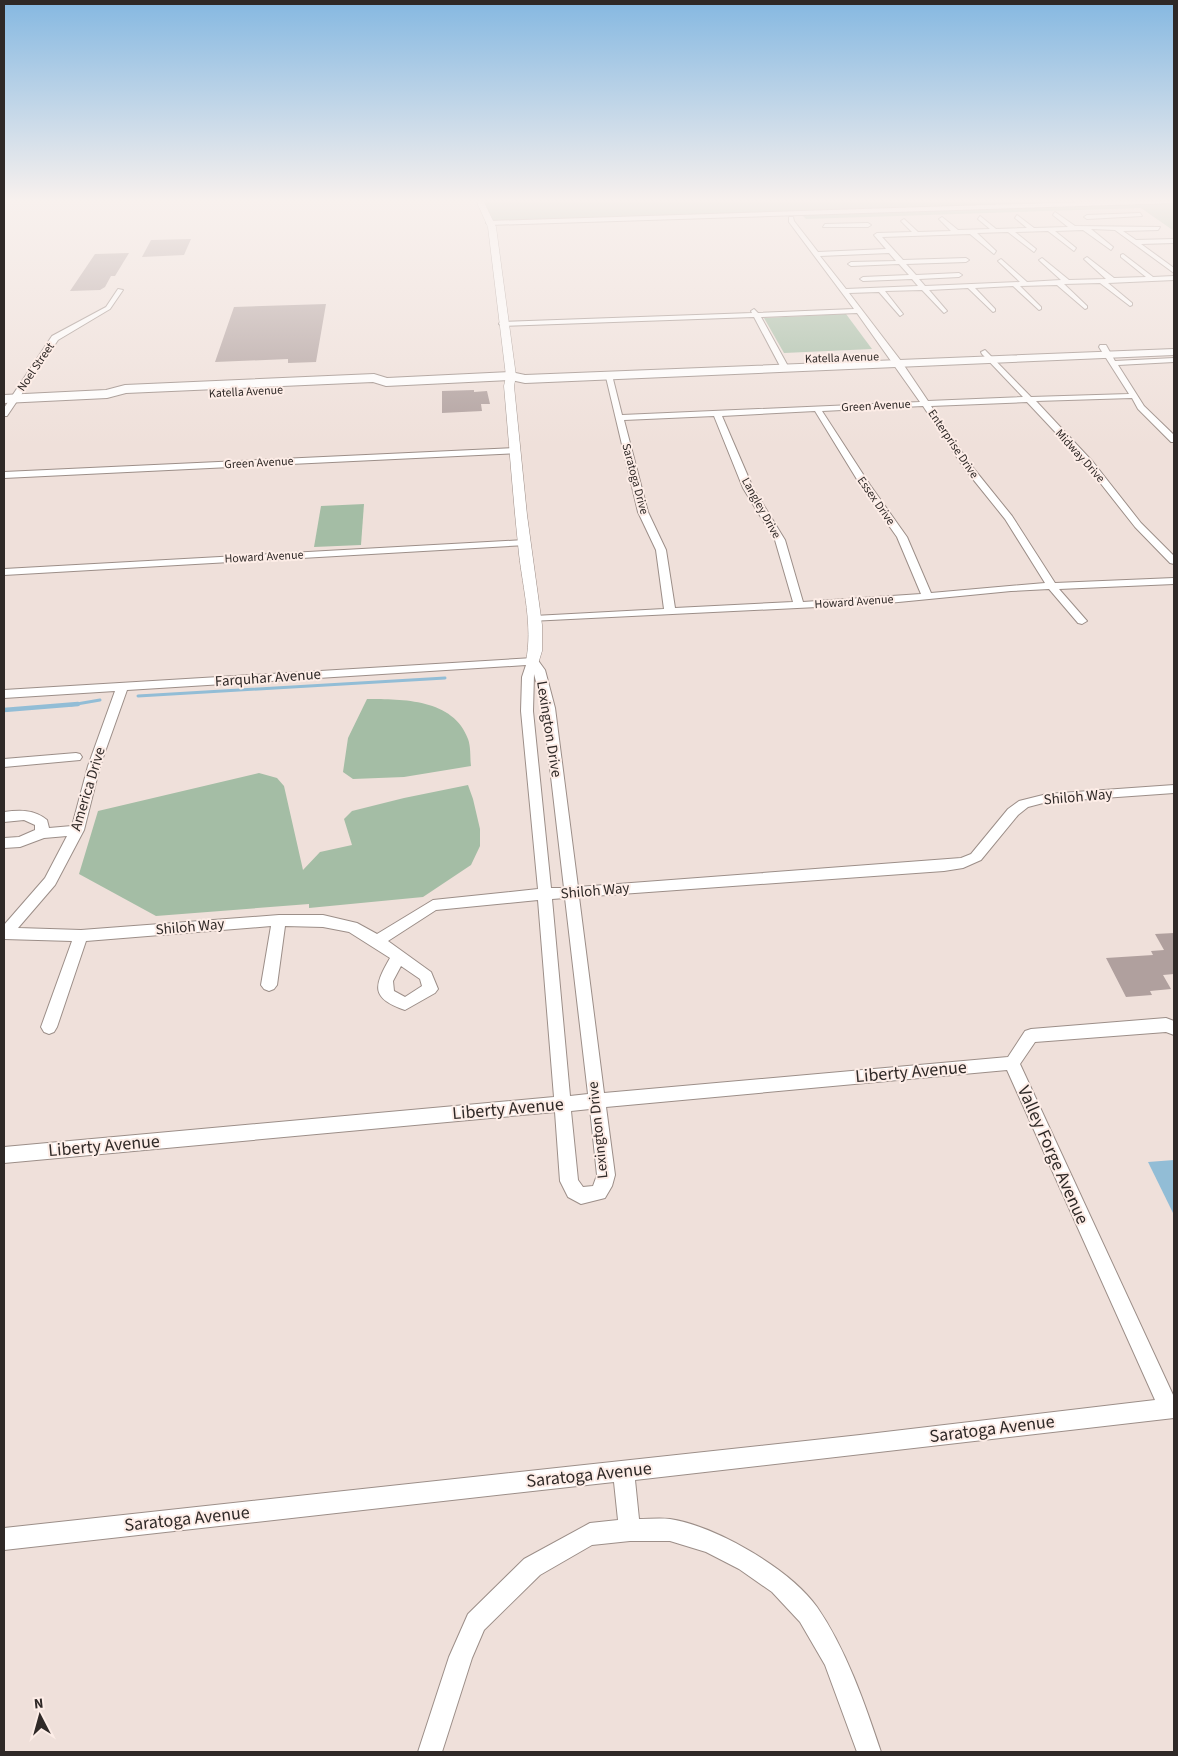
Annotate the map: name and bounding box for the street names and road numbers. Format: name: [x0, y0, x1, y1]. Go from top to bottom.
street label: Noel Street: [13, 339, 59, 395]
street label: Katella Avenue: [805, 348, 879, 368]
street label: Katella Avenue: [208, 382, 284, 402]
street label: Green Avenue: [841, 396, 911, 416]
street label: Enterprise Drive: [924, 406, 982, 482]
street label: Midway Drive: [1051, 425, 1109, 487]
street label: Saratoga Drive: [617, 442, 653, 516]
street label: Green Avenue: [224, 453, 294, 473]
street label: Essex Drive: [853, 473, 899, 529]
street label: Langley Drive: [737, 474, 785, 542]
street label: Howard Avenue: [224, 546, 304, 568]
street label: Howard Avenue: [814, 591, 894, 613]
street label: Farquhar Avenue: [214, 664, 322, 692]
street label: Lexington Drive: [531, 679, 567, 779]
street label: America Drive: [65, 744, 111, 834]
street label: Shiloh Way: [1043, 784, 1113, 810]
street label: Shiloh Way: [560, 878, 630, 904]
street label: Shiloh Way: [155, 914, 225, 940]
street label: Liberty Avenue: [854, 1055, 968, 1089]
street label: Lexington Drive: [582, 1081, 614, 1179]
street label: Valley Forge Avenue: [1011, 1082, 1095, 1228]
street label: Liberty Avenue: [451, 1092, 565, 1126]
street label: Liberty Avenue: [47, 1129, 161, 1163]
street label: Saratoga Avenue: [928, 1409, 1056, 1449]
street label: Saratoga Avenue: [525, 1456, 653, 1494]
street label: Saratoga Avenue: [123, 1500, 251, 1538]

